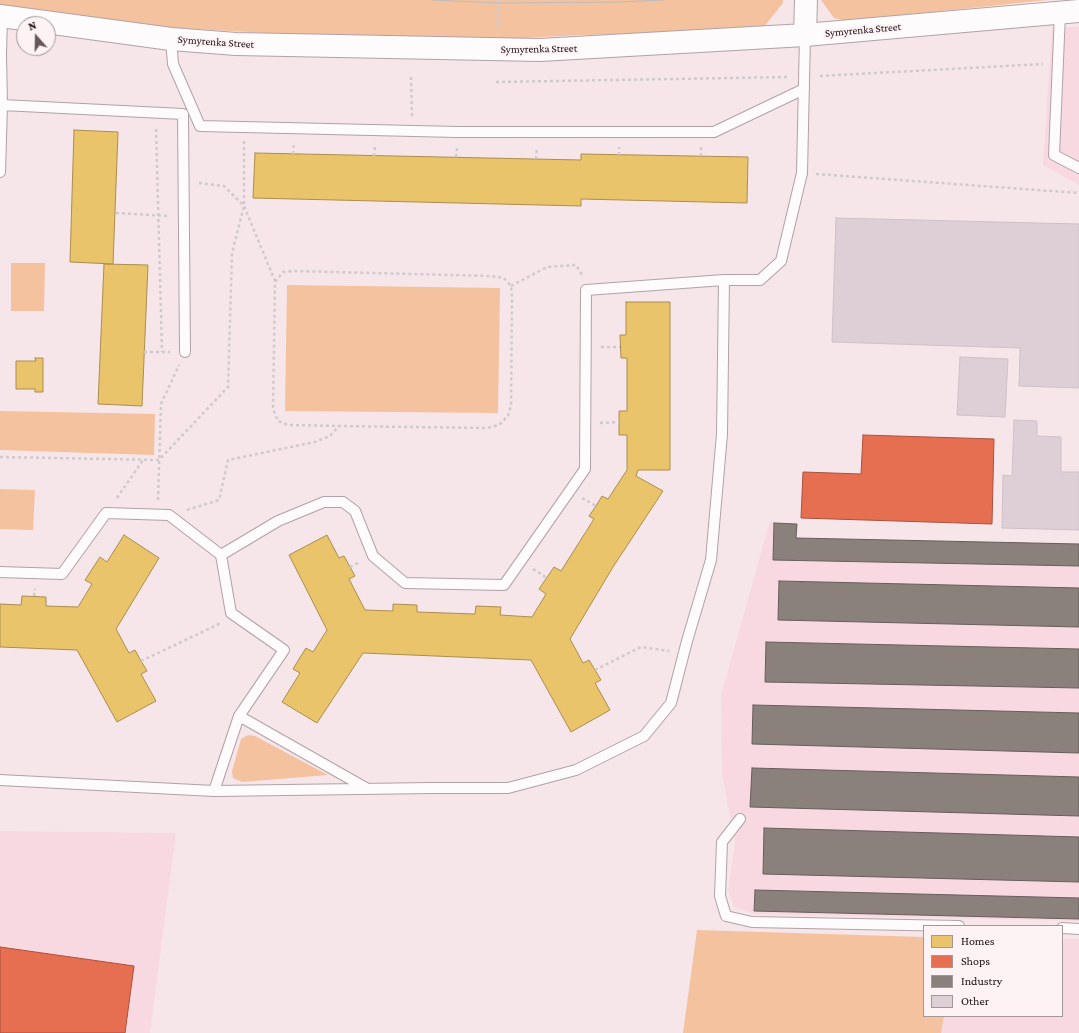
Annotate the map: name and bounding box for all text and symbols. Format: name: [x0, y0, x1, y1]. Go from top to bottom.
north arrow: [16, 16, 56, 56]
text: N: [27, 19, 38, 33]
street label: Symyrenka Street: [824, 20, 902, 40]
street label: Symyrenka Street: [177, 33, 255, 51]
street label: Symyrenka Street: [501, 42, 577, 56]
legend: [923, 925, 1063, 1017]
text: Homes: [961, 934, 994, 948]
text: Shops: [961, 954, 990, 968]
text: Industry: [961, 974, 1002, 988]
text: Other: [961, 994, 989, 1008]

